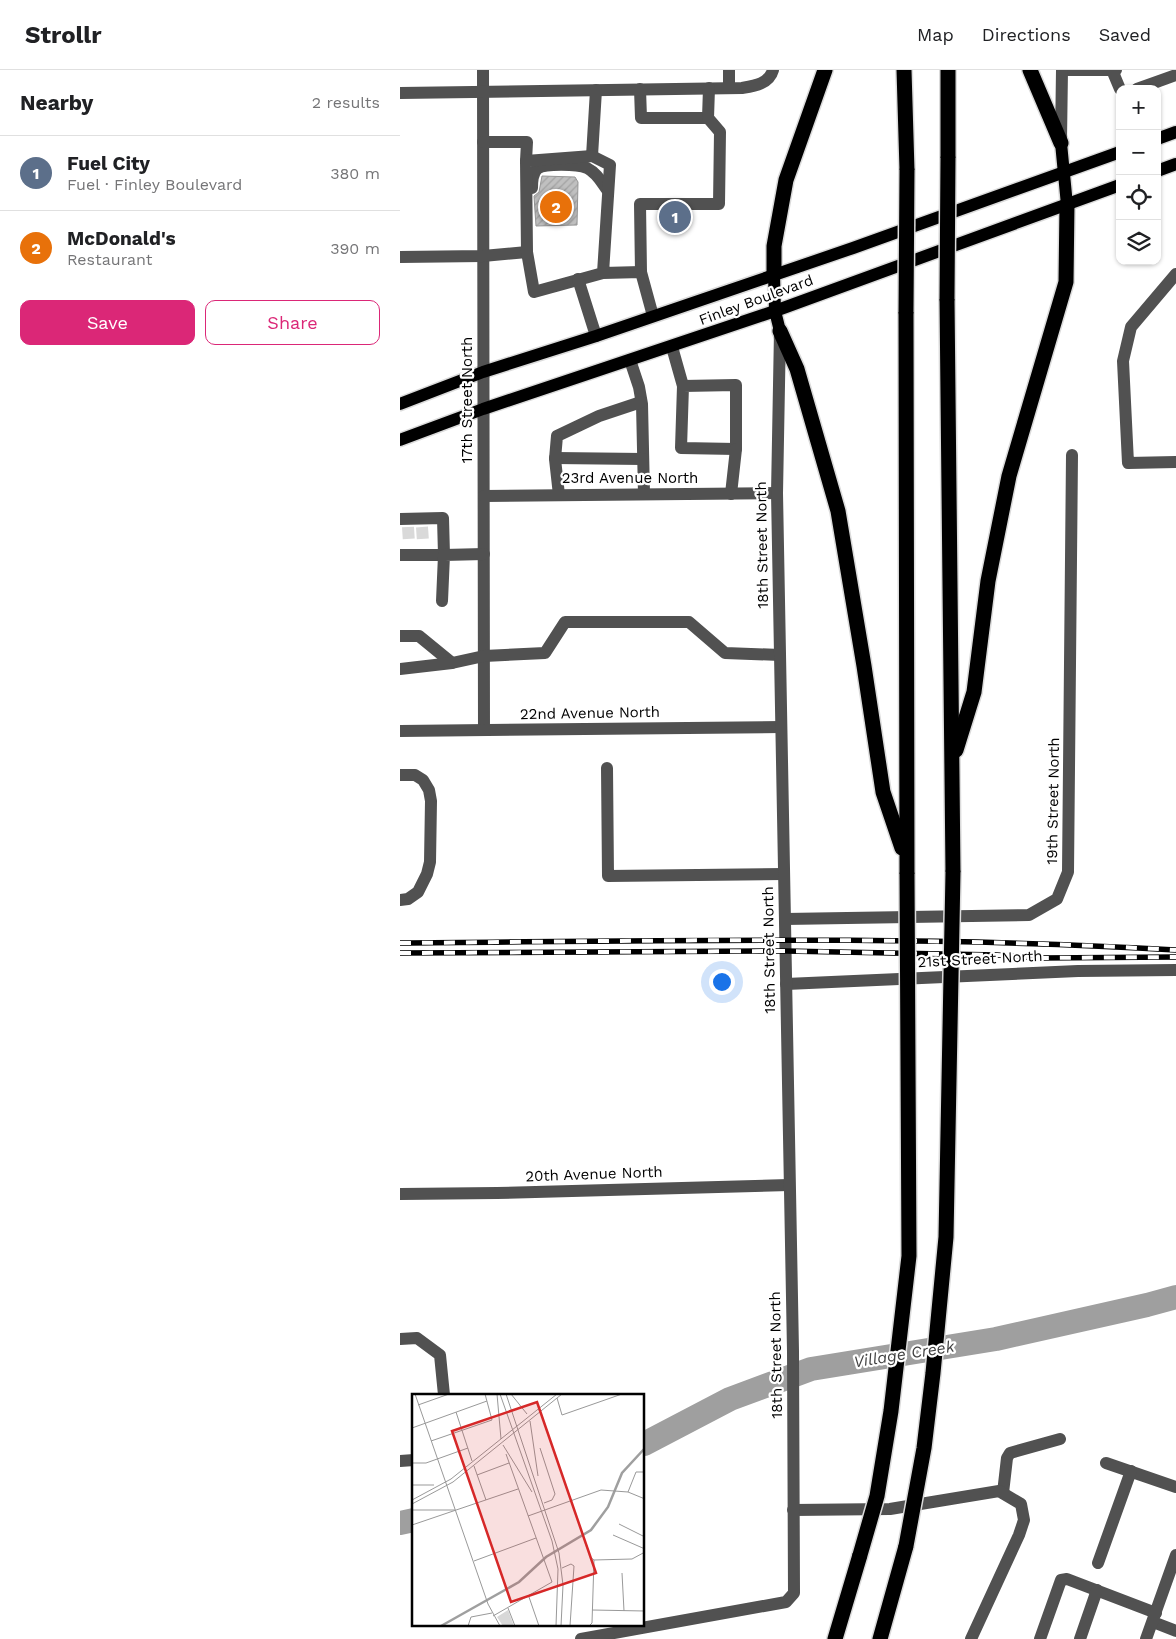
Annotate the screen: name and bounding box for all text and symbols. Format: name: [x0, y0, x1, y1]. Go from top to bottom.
text: Strollr: [25, 21, 102, 49]
text: Map: [917, 24, 954, 45]
text: Directions: [982, 24, 1071, 45]
text: Saved: [1099, 24, 1151, 45]
map controls: [1116, 85, 1161, 265]
button: +: [1116, 85, 1161, 130]
text: Nearby: [20, 90, 93, 115]
text: 2 results: [312, 93, 380, 112]
button: −: [1116, 130, 1161, 175]
text: Fuel City: [67, 152, 150, 175]
text: 1: [33, 164, 39, 183]
text: 380 m: [330, 164, 380, 183]
text: Fuel · Finley Boulevard: [67, 175, 242, 194]
button: locate: [1116, 175, 1161, 220]
pin: 2: [540, 188, 572, 226]
pin: 1: [659, 198, 691, 236]
button: layers: [1116, 220, 1161, 265]
text: McDonald's: [67, 227, 176, 250]
text: 2: [31, 239, 41, 258]
text: 390 m: [330, 239, 380, 258]
text: Restaurant: [67, 250, 153, 269]
street label: Finley Boulevard: [696, 271, 816, 329]
button: Save: [20, 300, 195, 345]
button: Share: [205, 300, 380, 345]
street label: 17th Street North: [458, 337, 476, 463]
street label: 23rd Avenue North: [562, 469, 698, 487]
street label: 18th Street North: [752, 481, 772, 609]
street label: 22nd Avenue North: [520, 703, 660, 723]
street label: 19th Street North: [1043, 737, 1063, 865]
street label: 18th Street North: [759, 886, 779, 1014]
street label: 21st Street North: [917, 947, 1043, 971]
your location: [709, 969, 735, 995]
street label: 20th Avenue North: [525, 1163, 663, 1185]
street label: 18th Street North: [766, 1291, 786, 1419]
water label: Village Creek: [852, 1336, 957, 1371]
inset map: [412, 1394, 645, 1626]

